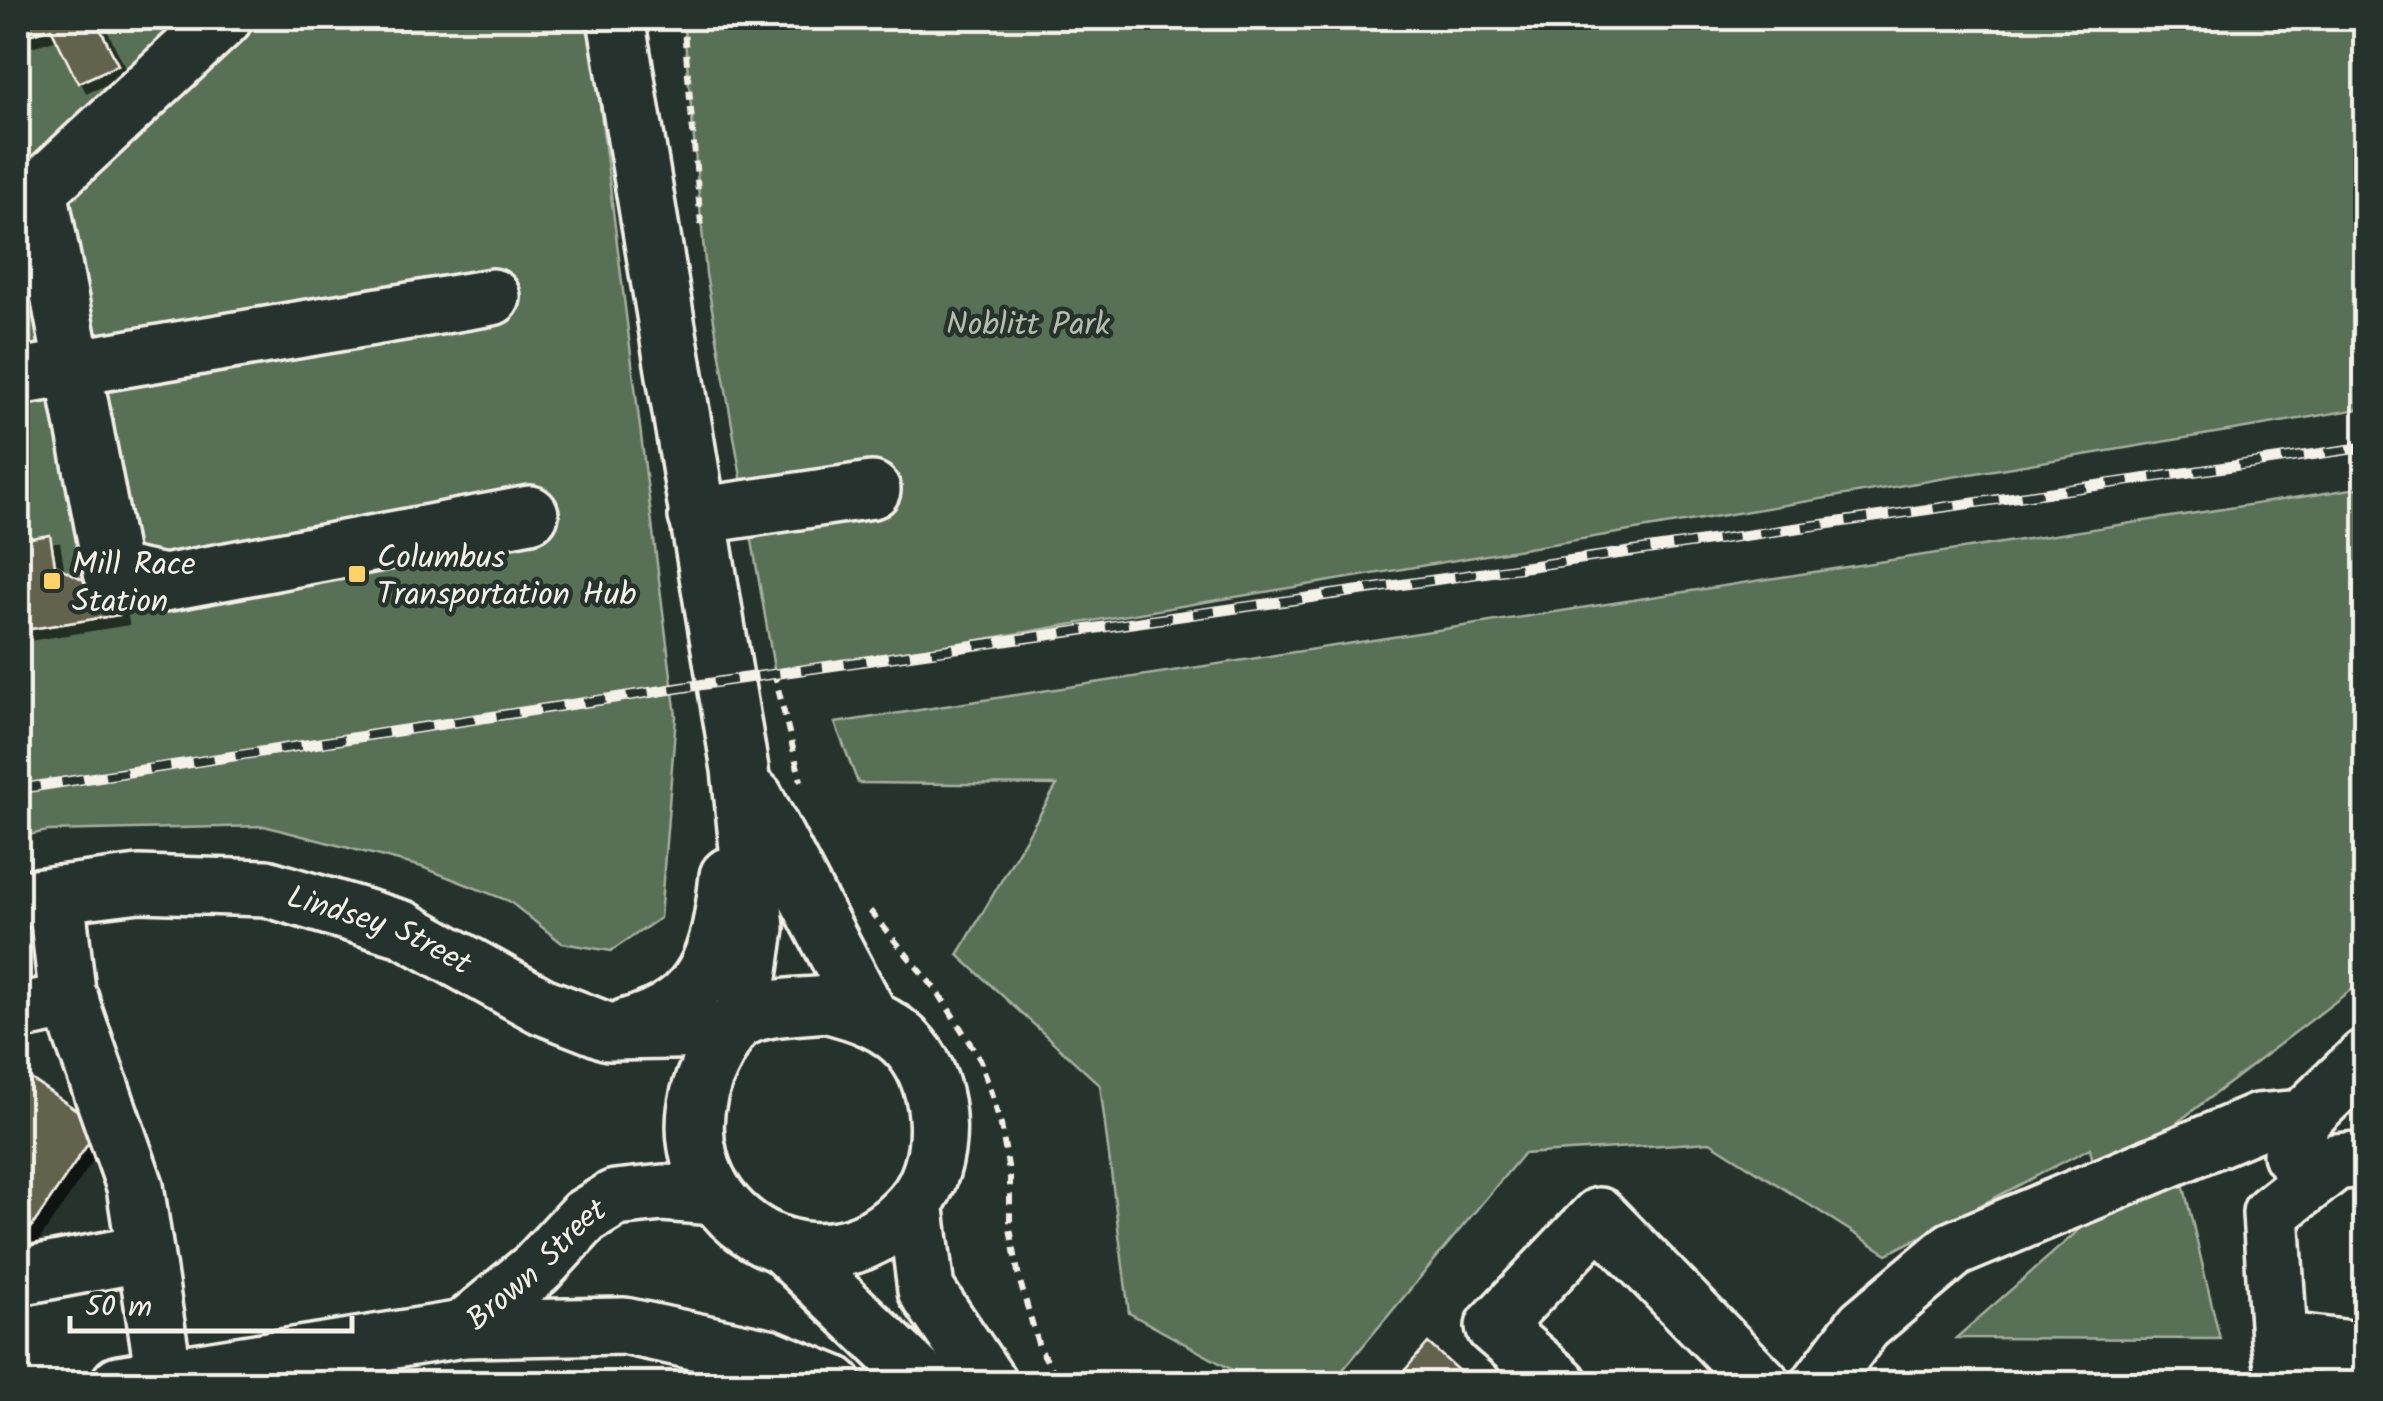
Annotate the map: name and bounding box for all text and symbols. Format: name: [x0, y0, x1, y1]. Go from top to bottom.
park label: Noblitt Park: [946, 300, 1111, 351]
place label: Columbus Transportation Hub: [377, 533, 636, 621]
place label: Mill Race Station: [72, 540, 196, 628]
marker: Columbus Transportation Hub: [346, 563, 368, 585]
marker: Mill Race Station: [41, 570, 63, 592]
street label: Lindsey Street: [280, 873, 481, 990]
street label: Brown Street: [455, 1186, 618, 1345]
scale bar: [70, 1271, 352, 1333]
text: 50 m: [85, 1284, 152, 1332]

